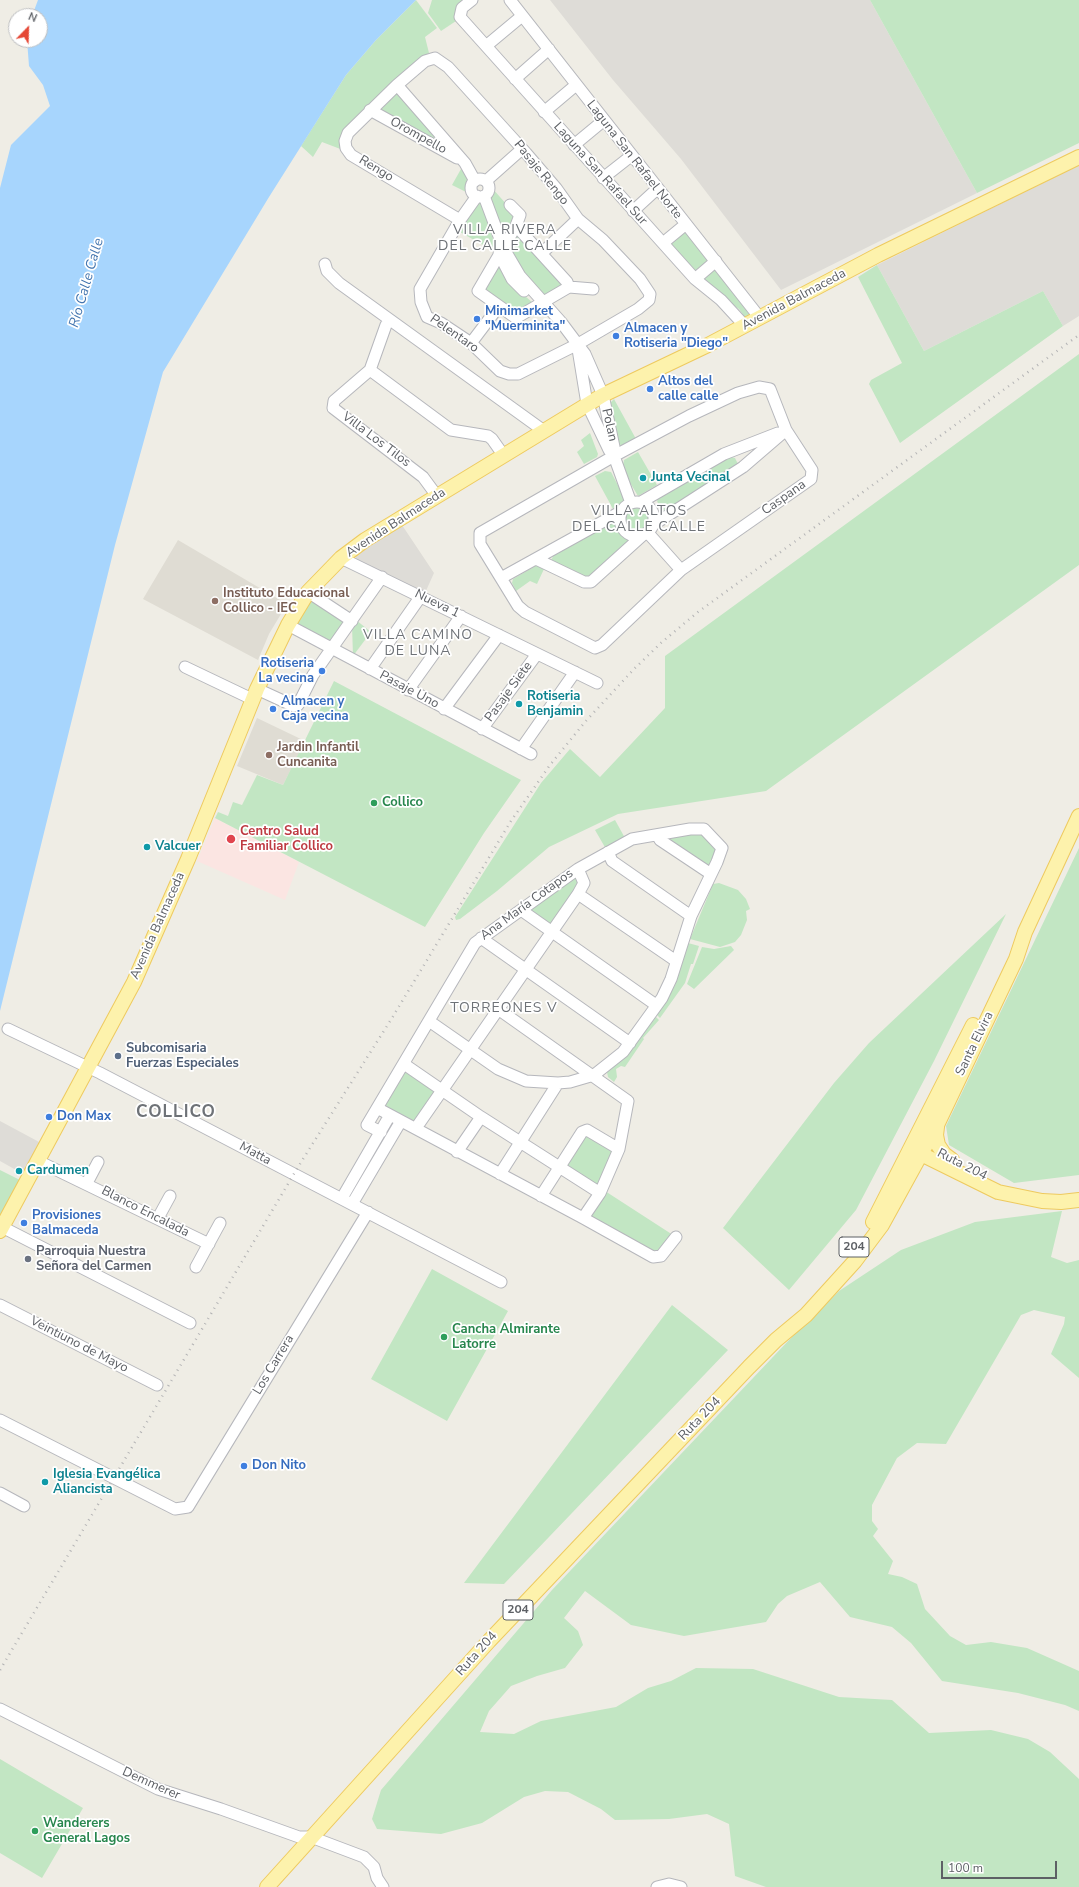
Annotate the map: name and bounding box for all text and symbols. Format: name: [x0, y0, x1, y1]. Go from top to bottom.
north arrow: [8, 8, 48, 48]
text: N: [26, 9, 39, 26]
street label: Laguna San Rafael Norte: [583, 98, 685, 222]
street label: Orompello: [387, 114, 449, 158]
street label: Laguna San Rafael Sur: [550, 119, 650, 229]
street label: Pasaje Rengo: [510, 137, 572, 209]
street label: Rengo: [356, 153, 396, 185]
district label: VILLA RIVERA DEL CALLE CALLE: [438, 223, 572, 256]
water label: Río Calle Calle: [66, 236, 108, 330]
street label: Avenida Balmaceda: [739, 266, 849, 334]
place label: Minimarket "Muerminita": [485, 304, 565, 335]
street label: Pelentaro: [427, 311, 481, 357]
marker: Minimarket "Muerminita": [472, 314, 482, 324]
place label: Almacen y Rotiseria "Diego": [624, 321, 728, 352]
marker: Almacen y Rotiseria "Diego": [611, 331, 621, 341]
place label: Altos del calle calle: [658, 374, 718, 405]
marker: Altos del calle calle: [645, 384, 655, 394]
street label: Polan: [598, 407, 620, 443]
street label: Villa Los Tilos: [339, 409, 413, 471]
place label: Junta Vecinal: [651, 470, 730, 486]
marker: Junta Vecinal: [638, 473, 648, 483]
street label: Caspana: [759, 477, 809, 519]
street label: Avenida Balmaceda: [343, 485, 449, 561]
district label: VILLA ALTOS DEL CALLE CALLE: [572, 504, 706, 536]
place label: Instituto Educacional Collico - IEC: [223, 586, 349, 617]
street label: Nueva 1: [412, 586, 462, 622]
marker: Instituto Educacional Collico - IEC: [210, 596, 220, 606]
district label: VILLA CAMINO DE LUNA: [363, 628, 473, 660]
place label: Rotiseria La vecina: [258, 656, 314, 687]
street label: Pasaje Siete: [482, 659, 536, 725]
marker: Rotiseria La vecina: [317, 666, 327, 676]
street label: Pasaje Uno: [376, 668, 442, 712]
place label: Rotiseria Benjamin: [527, 689, 583, 720]
place label: Almacen y Caja vecina: [281, 694, 349, 725]
marker: Rotiseria Benjamin: [514, 699, 524, 709]
marker: Almacen y Caja vecina: [268, 704, 278, 714]
place label: Jardin Infantil Cuncanita: [277, 740, 359, 771]
marker: Jardin Infantil Cuncanita: [264, 750, 274, 760]
place label: Collico: [382, 795, 423, 811]
marker: Collico: [369, 798, 379, 808]
place label: Centro Salud Familiar Collico: [240, 824, 333, 855]
marker: Centro Salud Familiar Collico: [225, 833, 237, 845]
place label: Valcuer: [155, 839, 200, 855]
marker: Valcuer: [142, 842, 152, 852]
street label: Ana María Cotapos: [478, 866, 576, 944]
street label: Avenida Balmaceda: [127, 870, 189, 982]
district label: TORREONES V: [450, 1001, 558, 1017]
street label: Santa Elvira: [953, 1009, 997, 1079]
place label: Subcomisaria Fuerzas Especiales: [126, 1041, 239, 1072]
marker: Subcomisaria Fuerzas Especiales: [113, 1051, 123, 1061]
district label: COLLICO: [136, 1103, 216, 1123]
place label: Don Max: [57, 1109, 111, 1125]
marker: Don Max: [44, 1112, 54, 1122]
street label: Matta: [236, 1139, 274, 1169]
street label: Ruta 204: [934, 1146, 990, 1184]
place label: Cardumen: [27, 1163, 89, 1179]
marker: Cardumen: [14, 1166, 24, 1176]
street label: Blanco Encalada: [99, 1183, 191, 1241]
place label: Provisiones Balmaceda: [32, 1208, 101, 1239]
marker: Provisiones Balmaceda: [19, 1218, 29, 1228]
road number: 204: [839, 1237, 869, 1257]
place label: Parroquia Nuestra Señora del Carmen: [36, 1244, 151, 1275]
marker: Parroquia Nuestra Señora del Carmen: [23, 1254, 33, 1264]
street label: Veintiuno de Mayo: [27, 1314, 131, 1376]
place label: Cancha Almirante Latorre: [452, 1322, 560, 1353]
street label: Los Carrera: [250, 1332, 298, 1398]
marker: Cancha Almirante Latorre: [439, 1332, 449, 1342]
street label: Ruta 204: [676, 1394, 724, 1444]
place label: Don Nito: [252, 1458, 306, 1474]
marker: Don Nito: [239, 1461, 249, 1471]
place label: Iglesia Evangélica Aliancista: [53, 1467, 161, 1498]
marker: Iglesia Evangélica Aliancista: [40, 1477, 50, 1487]
road number: 204: [503, 1600, 533, 1620]
street label: Ruta 204: [453, 1629, 501, 1679]
street label: Demmerer: [120, 1764, 182, 1804]
place label: Wanderers General Lagos: [43, 1816, 130, 1847]
marker: Wanderers General Lagos: [30, 1826, 40, 1836]
scale bar: [943, 1853, 1059, 1879]
text: 100 m: [948, 1860, 983, 1876]

